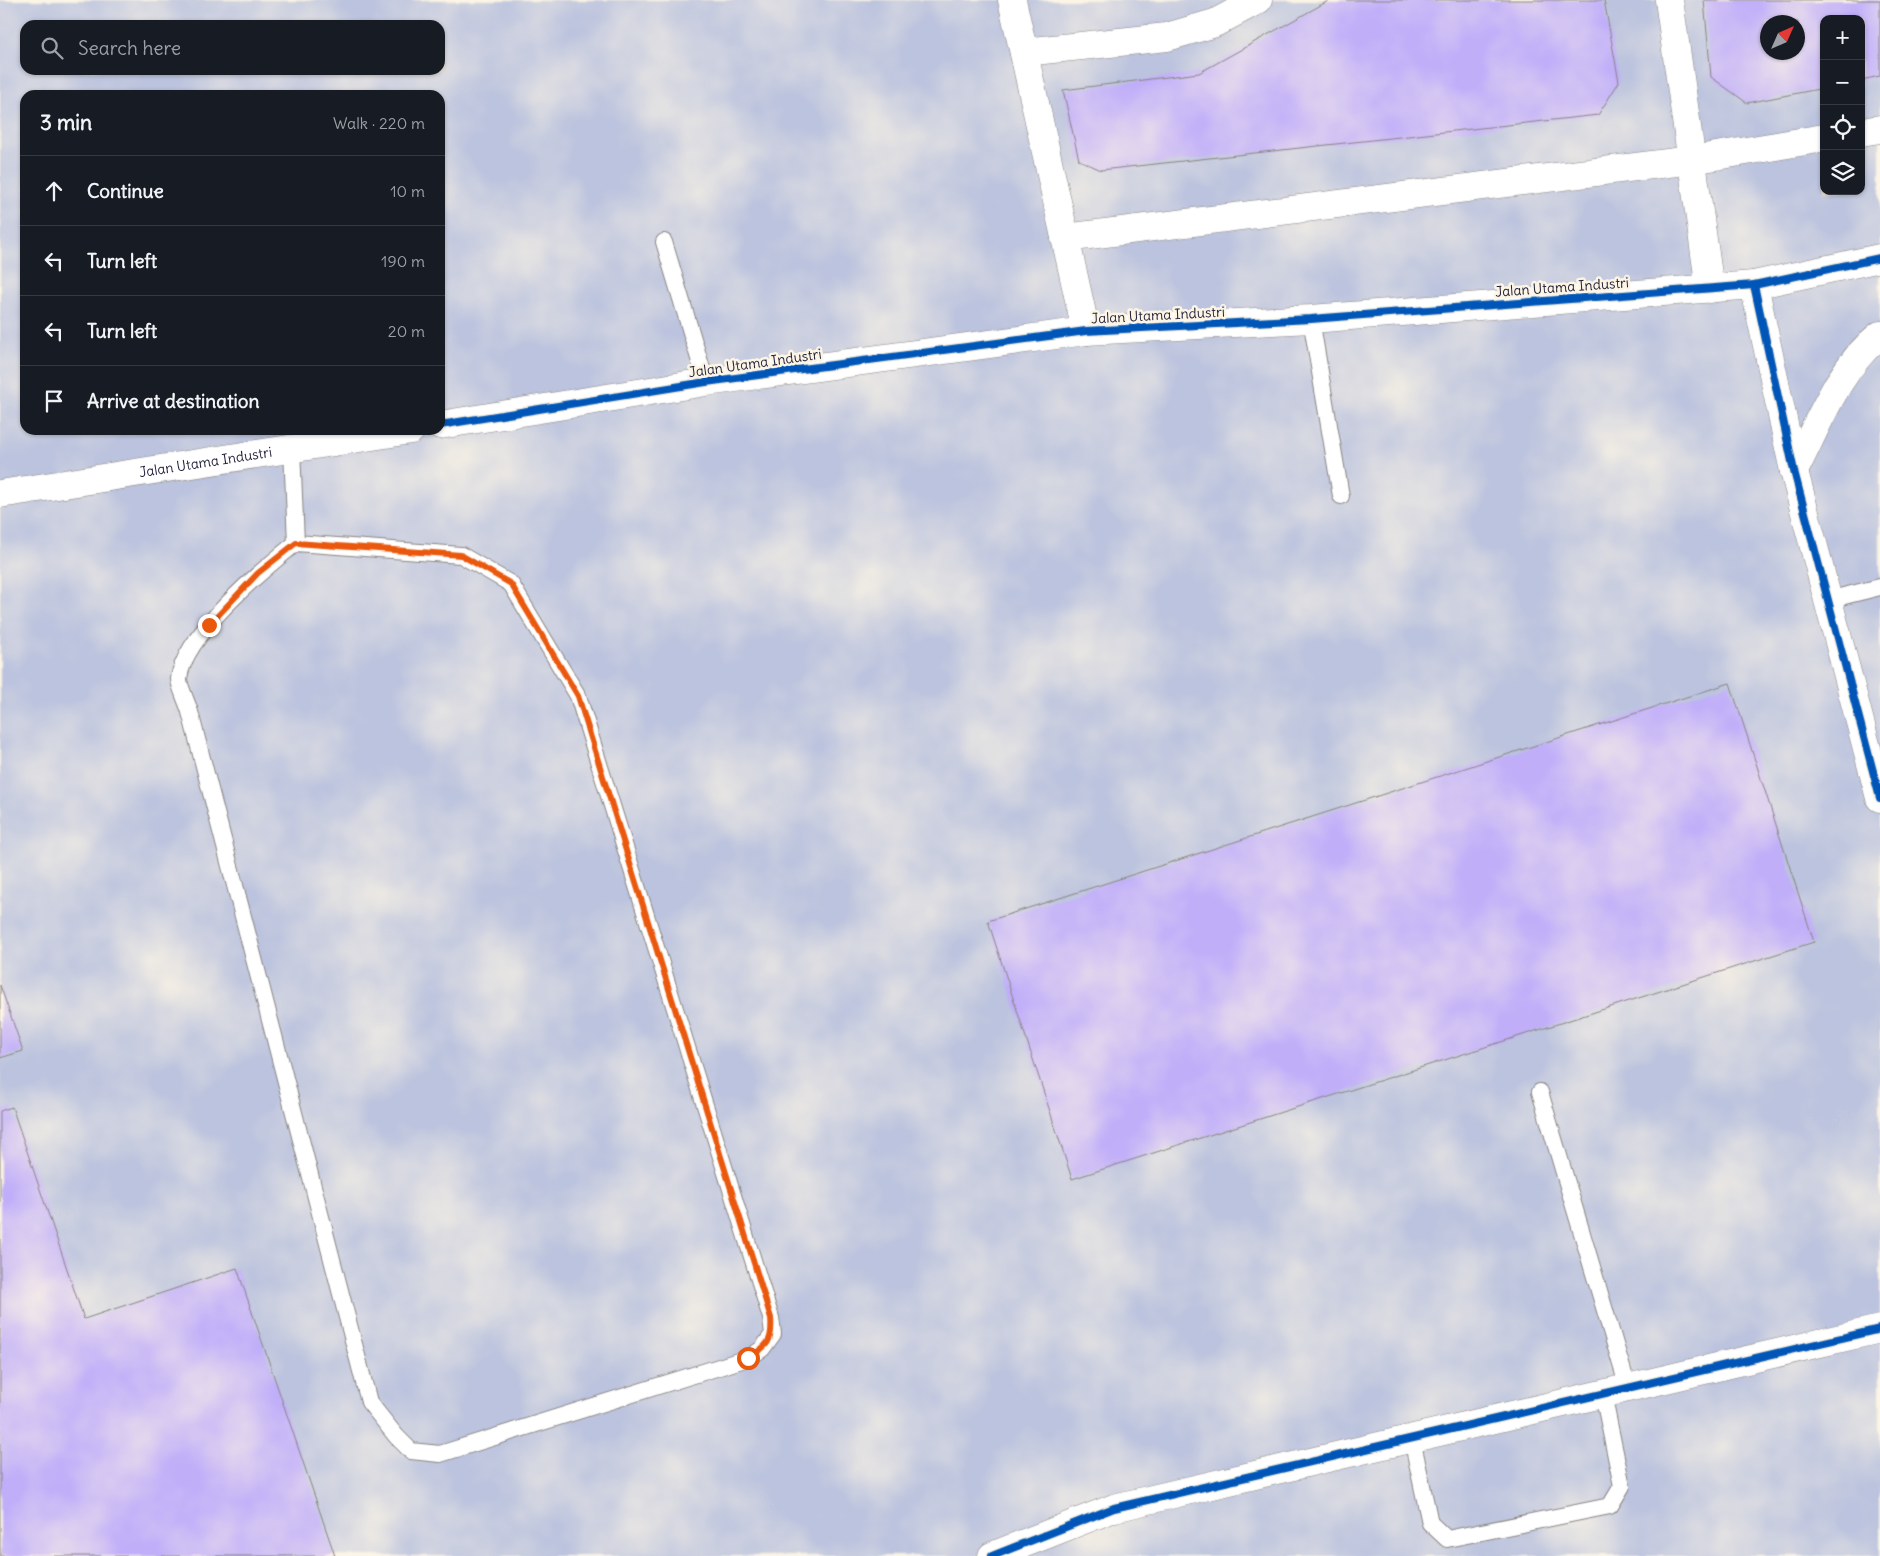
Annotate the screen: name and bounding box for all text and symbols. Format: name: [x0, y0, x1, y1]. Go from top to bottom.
north arrow: [1760, 15, 1805, 60]
map controls: [1820, 15, 1865, 195]
button: +: [1820, 15, 1865, 60]
search box: [20, 20, 445, 75]
icon: search: [38, 34, 66, 62]
text: Search here: [78, 36, 181, 60]
button: −: [1820, 60, 1865, 105]
button: locate: [1820, 105, 1865, 150]
text: 3 min: [40, 109, 92, 136]
text: Walk · 220 m: [333, 113, 425, 133]
button: layers: [1820, 150, 1865, 195]
icon: ahead: [40, 177, 68, 205]
text: Continue: [87, 179, 164, 203]
text: 10 m: [390, 181, 425, 201]
icon: left: [40, 247, 68, 275]
text: Turn left: [87, 249, 157, 273]
text: 190 m: [381, 251, 425, 271]
street label: Jalan Utama Industri: [1495, 273, 1629, 301]
street label: Jalan Utama Industri: [1091, 303, 1225, 327]
icon: left: [40, 317, 68, 345]
text: Turn left: [87, 319, 157, 343]
text: 20 m: [388, 321, 425, 341]
street label: Jalan Utama Industri: [687, 345, 823, 381]
icon: arrive: [40, 387, 68, 415]
text: Arrive at destination: [87, 389, 260, 413]
street label: Jalan Utama Industri: [138, 443, 273, 481]
route end: [198, 614, 221, 637]
route start: [737, 1347, 760, 1370]

